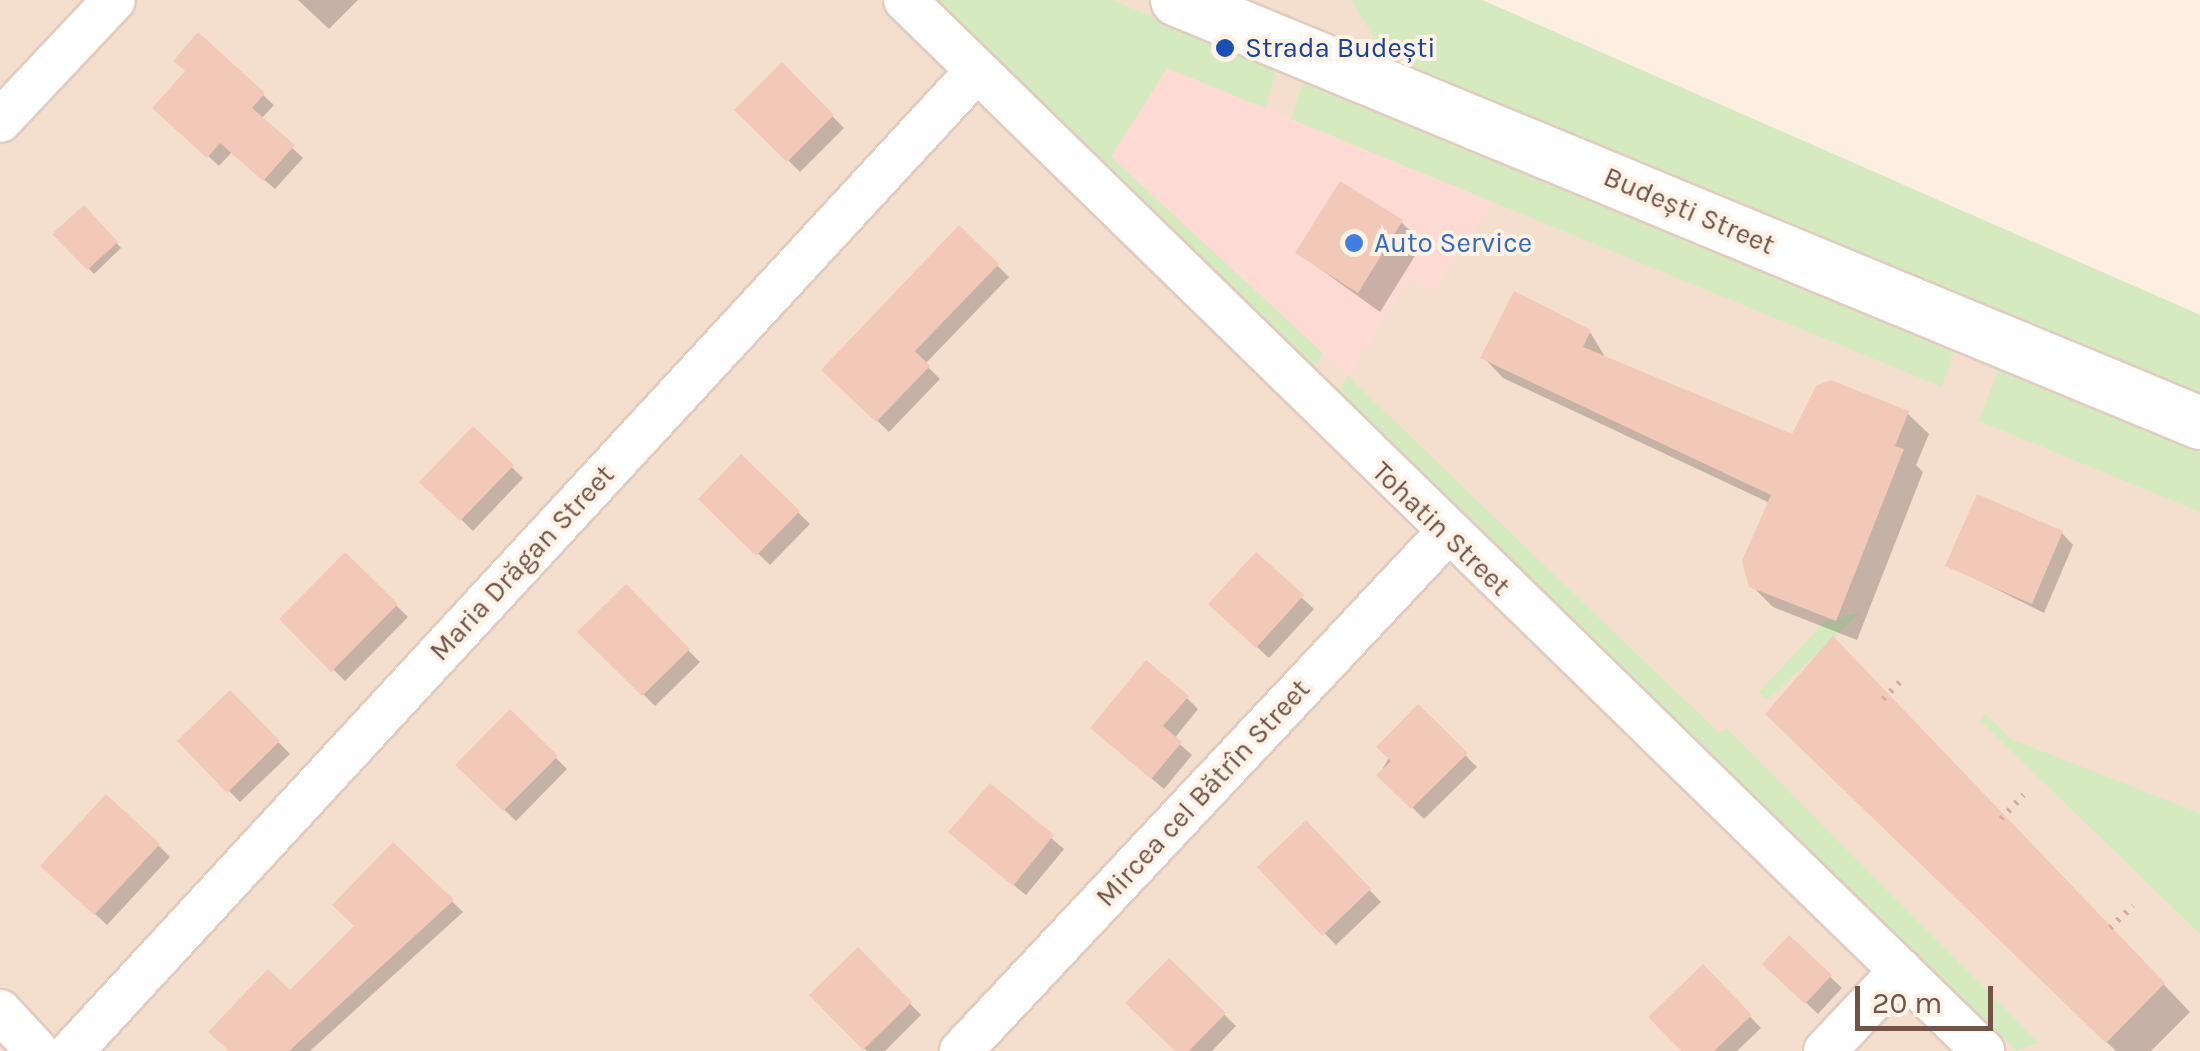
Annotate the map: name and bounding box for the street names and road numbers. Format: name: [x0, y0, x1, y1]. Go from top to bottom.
street label: Budești Street: [1598, 160, 1780, 262]
street label: Tohatin Street: [1365, 455, 1517, 603]
street label: Maria Drăgan Street: [423, 458, 621, 668]
street label: Mircea cel Bătrîn Street: [1089, 672, 1317, 914]

